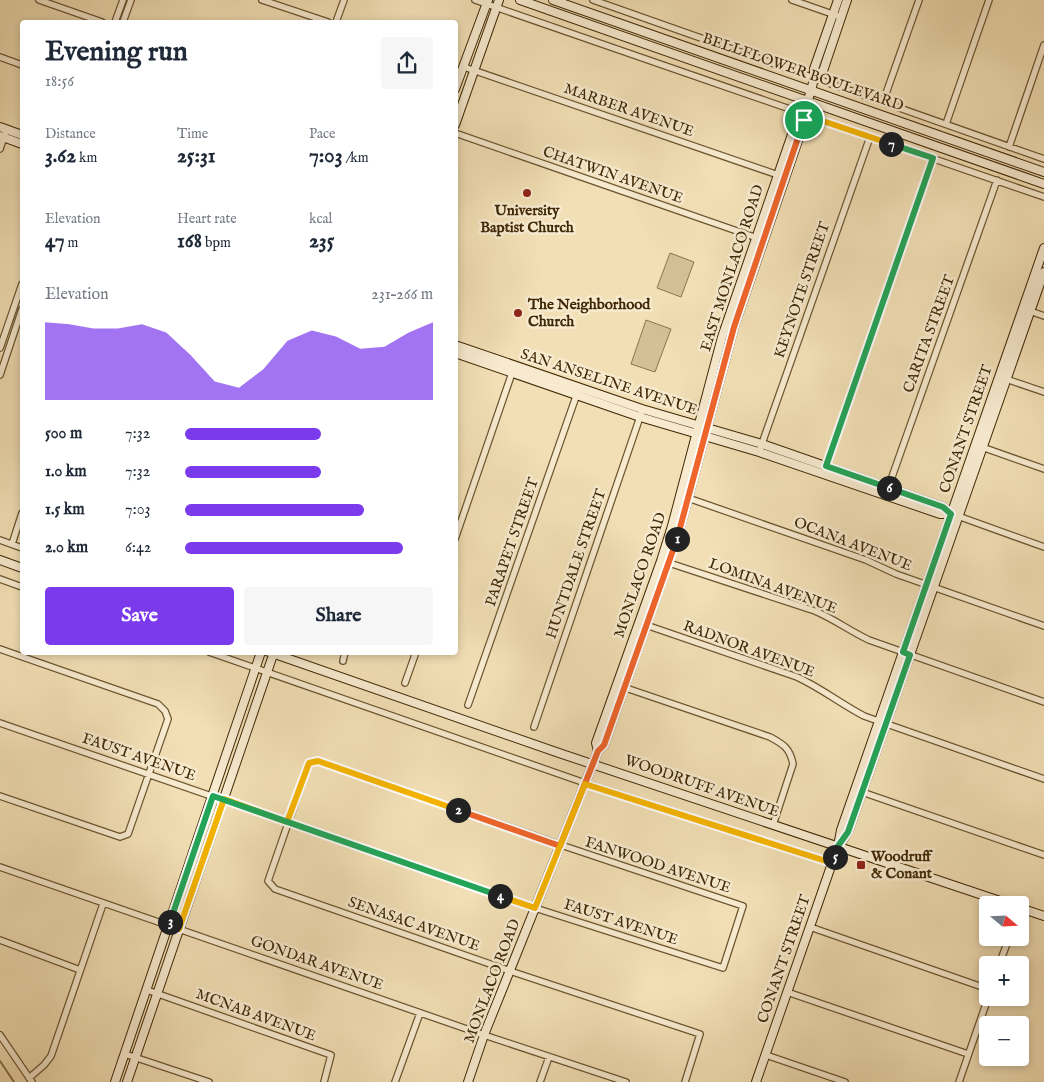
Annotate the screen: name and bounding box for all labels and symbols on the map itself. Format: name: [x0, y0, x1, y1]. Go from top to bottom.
street label: BELLFLOWER BOULEVARD: [700, 29, 906, 115]
street label: MARBER AVENUE: [561, 79, 697, 141]
pin: [783, 99, 825, 141]
pin: 7: [878, 132, 904, 156]
street label: CHATWIN AVENUE: [540, 142, 686, 208]
street label: EAST MONLACO ROAD: [696, 182, 768, 354]
marker: University Baptist Church: [521, 187, 533, 199]
place label: University Baptist Church: [480, 201, 575, 237]
street label: KEYNOTE STREET: [770, 219, 834, 361]
street label: CARITA STREET: [899, 272, 959, 396]
place label: The Neighborhood Church: [527, 295, 651, 331]
marker: The Neighborhood Church: [512, 307, 524, 319]
street label: SAN ANSELINE AVENUE: [518, 344, 700, 420]
street label: CONANT STREET: [935, 362, 997, 496]
street label: PARAPET STREET: [481, 475, 543, 609]
pin: 6: [876, 476, 902, 500]
street label: HUNTDALE STREET: [541, 486, 611, 641]
street label: MONLACO ROAD: [610, 510, 670, 640]
street label: OCANA AVENUE: [791, 513, 915, 575]
pin: 1: [664, 526, 690, 552]
street label: LOMINA AVENUE: [706, 554, 840, 618]
street label: RADNOR AVENUE: [681, 616, 817, 682]
street label: FAUST AVENUE: [80, 729, 198, 785]
street label: WOODRUFF AVENUE: [622, 751, 782, 821]
pin: 2: [446, 798, 470, 822]
street label: FANWOOD AVENUE: [583, 832, 733, 898]
pin: 5: [822, 844, 848, 870]
place label: Woodruff & Conant: [870, 847, 933, 883]
marker: Woodruff & Conant: [855, 859, 867, 871]
pin: 4: [488, 884, 512, 908]
street label: CONANT STREET: [753, 892, 815, 1026]
street label: SENASAC AVENUE: [346, 893, 482, 955]
street label: FAUST AVENUE: [562, 895, 680, 949]
north arrow: [979, 896, 1029, 946]
pin: 3: [158, 910, 182, 934]
street label: MONLACO ROAD: [460, 916, 524, 1046]
street label: GONDAR AVENUE: [248, 931, 386, 995]
street label: MCNAB AVENUE: [193, 984, 319, 1046]

